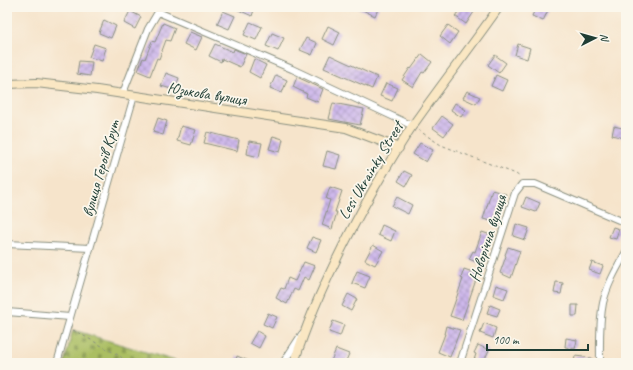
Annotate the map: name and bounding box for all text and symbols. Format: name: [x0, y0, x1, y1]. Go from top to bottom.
north arrow: [575, 18, 615, 58]
text: N: [598, 33, 612, 43]
street label: Юзькова вулиця: [166, 78, 249, 110]
street label: Lesi Ukrainky Street: [334, 116, 409, 223]
street label: вулиця Героїв Крут: [78, 117, 125, 219]
street label: Новорічна вулиця: [464, 191, 512, 284]
scale bar: [487, 326, 588, 352]
text: 100 m: [493, 332, 520, 348]

